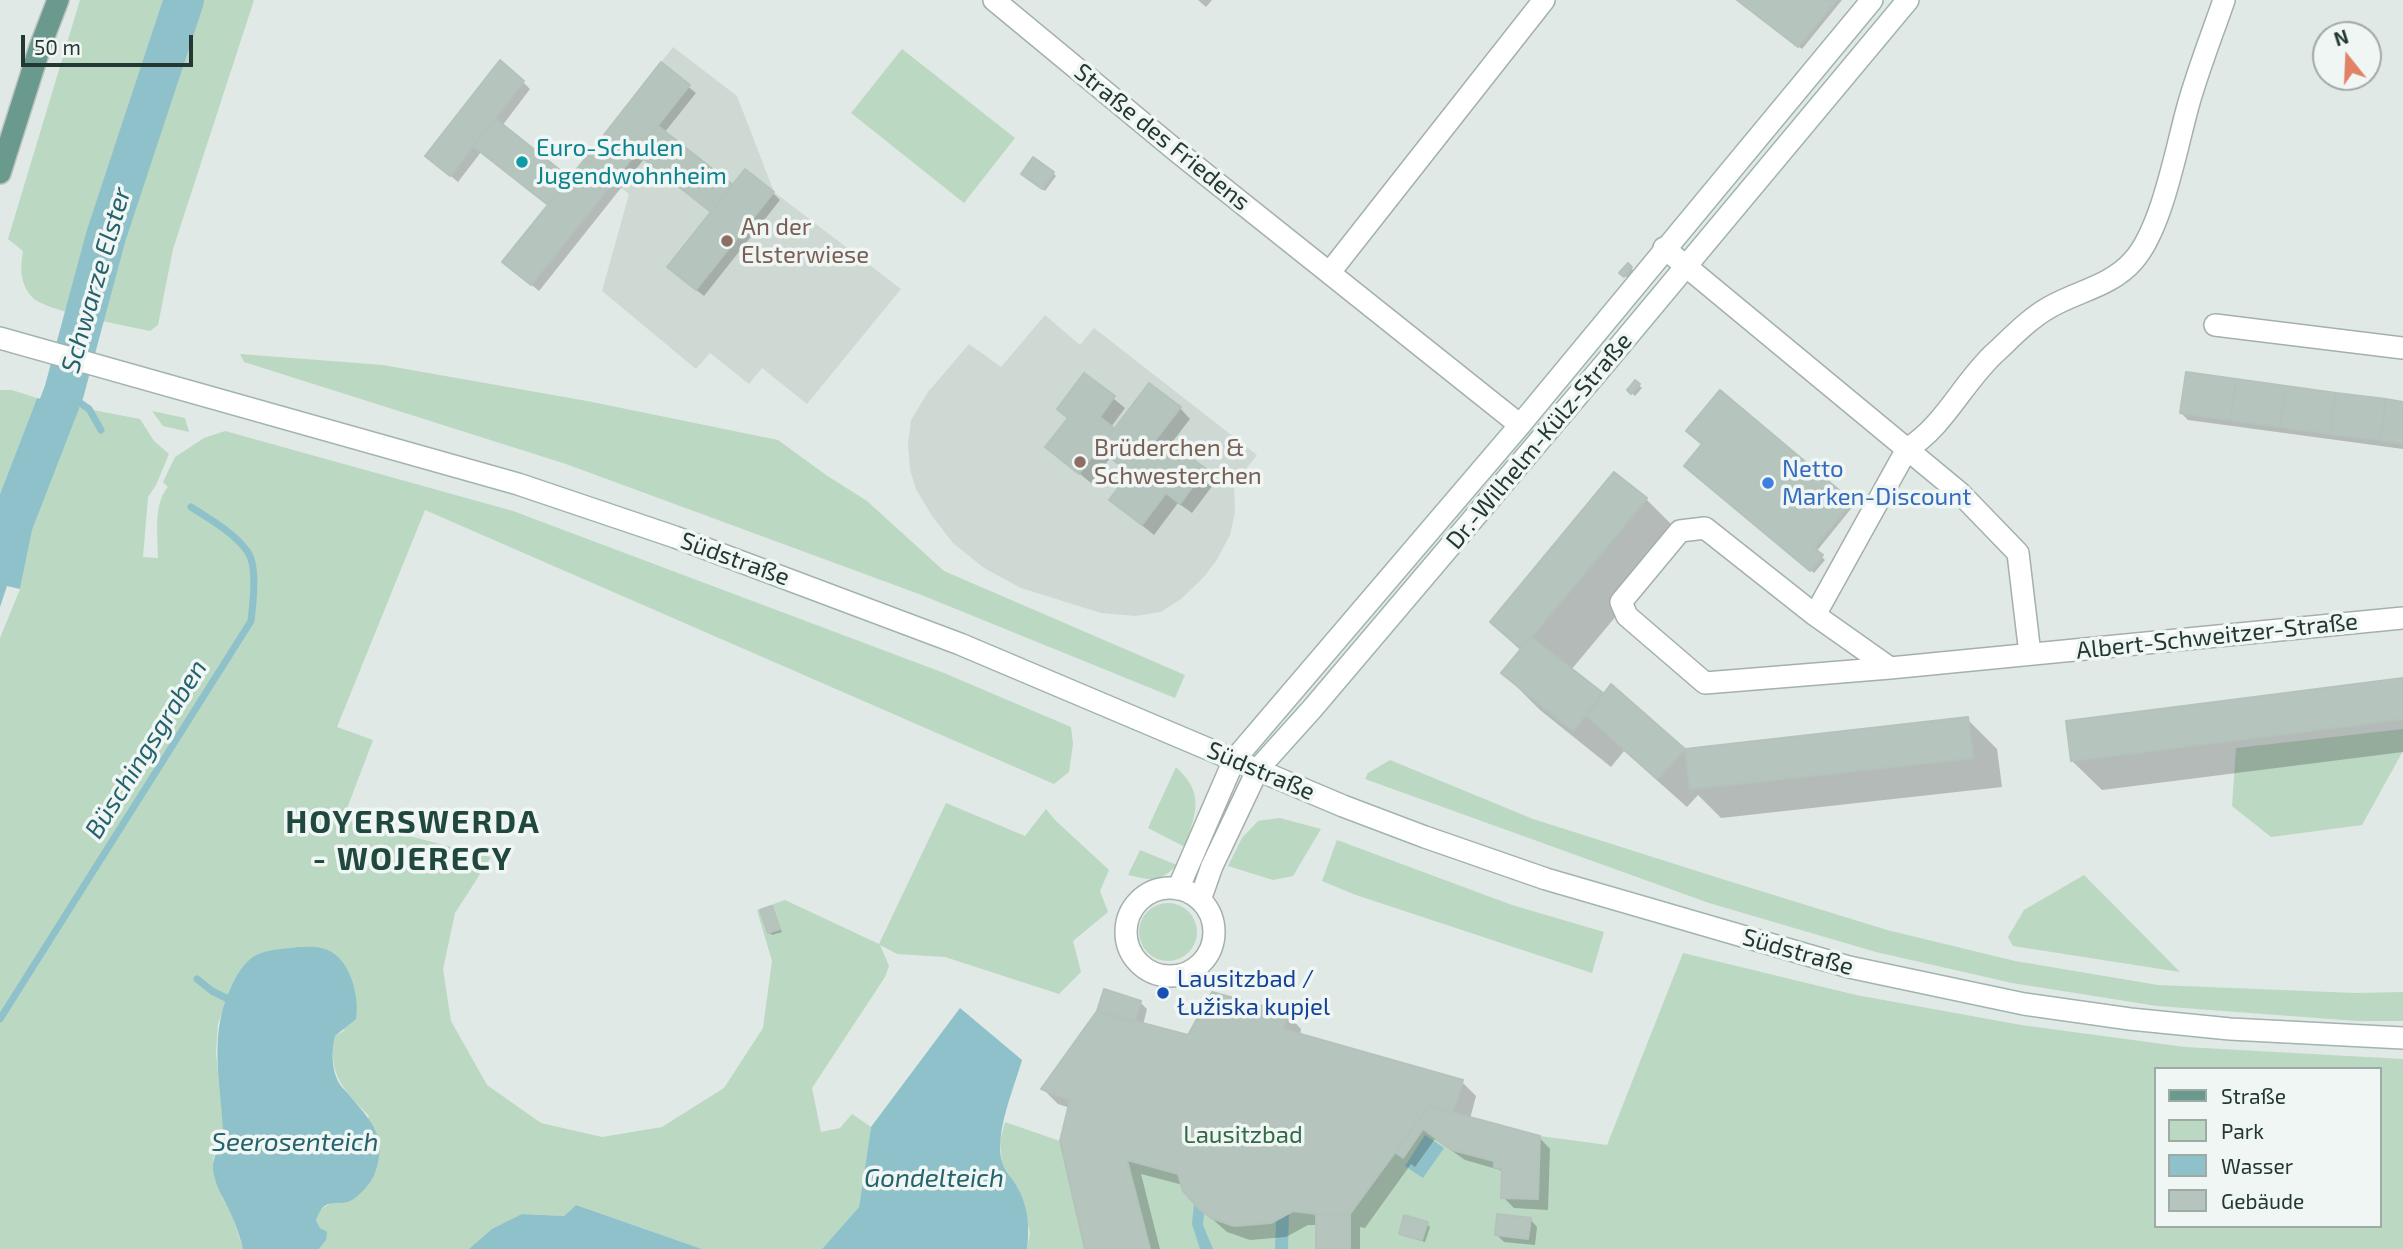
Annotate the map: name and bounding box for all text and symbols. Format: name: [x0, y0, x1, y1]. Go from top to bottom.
scale bar: [24, 21, 196, 65]
north arrow: [2312, 21, 2382, 91]
text: N: [2331, 24, 2351, 51]
text: 50 m: [34, 34, 81, 59]
street label: Straße des Friedens: [1068, 57, 1256, 217]
place label: Euro-Schulen Jugendwohnheim: [536, 134, 727, 190]
marker: Euro-Schulen Jugendwohnheim: [514, 154, 530, 170]
water label: Schwarze Elster: [55, 184, 137, 376]
place label: An der Elsterwiese: [741, 213, 869, 269]
marker: An der Elsterwiese: [719, 233, 735, 249]
street label: Dr.-Wilhelm-Külz-Straße: [1440, 327, 1638, 555]
place label: Brüderchen & Schwesterchen: [1094, 434, 1262, 490]
marker: Brüderchen & Schwesterchen: [1072, 454, 1088, 470]
place label: Netto Marken-Discount: [1782, 455, 1971, 511]
marker: Netto Marken-Discount: [1760, 475, 1776, 491]
street label: Südstraße: [676, 526, 794, 592]
street label: Albert-Schweitzer-Straße: [2075, 607, 2359, 665]
water label: Büschingsgraben: [78, 654, 214, 844]
street label: Südstraße: [1203, 735, 1319, 807]
district label: HOYERSWERDA - WOJERECY: [287, 803, 539, 878]
street label: Südstraße: [1739, 922, 1857, 982]
place label: Lausitzbad / Łužiska kupjel: [1177, 965, 1330, 1021]
marker: Lausitzbad / Łužiska kupjel: [1155, 985, 1171, 1001]
legend: [2154, 1067, 2382, 1228]
text: Straße: [2221, 1083, 2286, 1108]
text: Park: [2221, 1118, 2264, 1143]
park label: Lausitzbad: [1183, 1121, 1303, 1149]
water label: Seerosenteich: [211, 1126, 379, 1158]
text: Wasser: [2221, 1153, 2293, 1178]
water label: Gondelteich: [864, 1162, 1004, 1194]
text: Gebäude: [2221, 1188, 2304, 1213]

